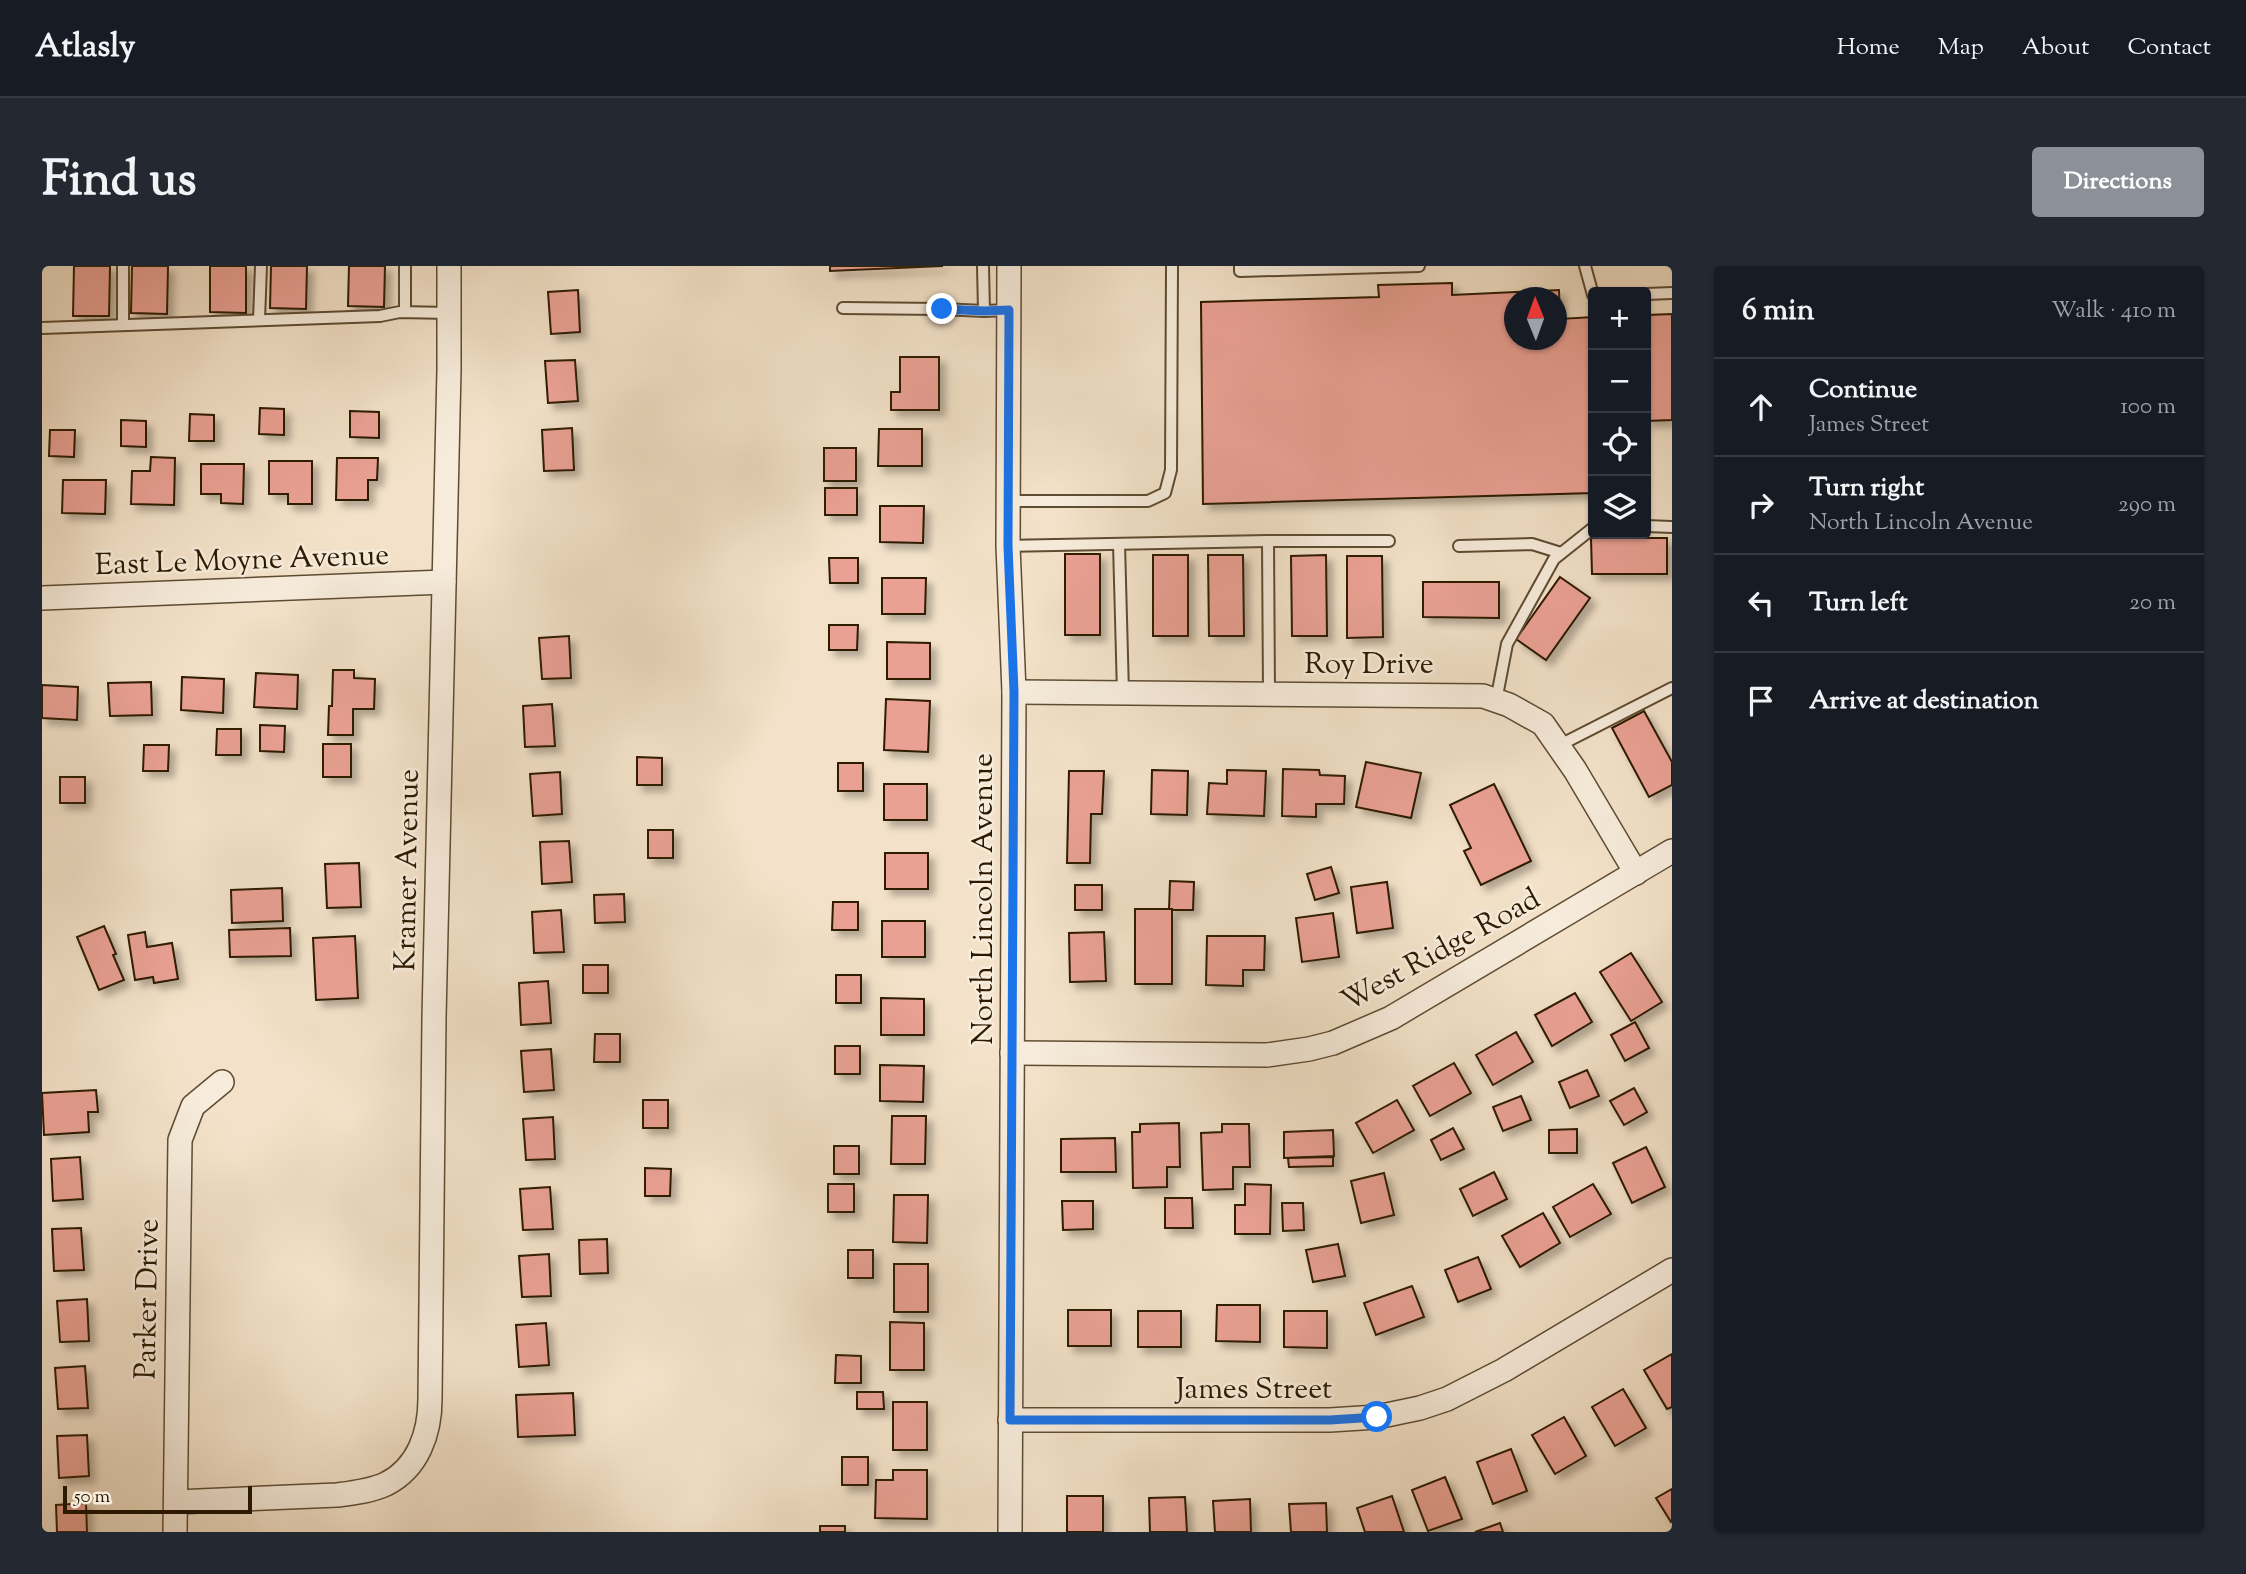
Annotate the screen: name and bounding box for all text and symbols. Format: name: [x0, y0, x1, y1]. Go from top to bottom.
text: Atlasly: [35, 24, 135, 72]
text: Home: [1837, 31, 1900, 65]
text: Map: [1938, 31, 1984, 65]
text: About: [2022, 31, 2089, 65]
text: Contact: [2127, 31, 2211, 65]
text: Find us: [42, 147, 196, 217]
button: Directions: [2032, 147, 2204, 217]
north arrow: [1504, 287, 1567, 350]
map controls: [1588, 287, 1651, 539]
button: +: [1588, 287, 1651, 350]
text: 6 min: [1742, 290, 1814, 333]
route end: [926, 293, 957, 324]
text: Walk · 410 m: [2051, 295, 2176, 328]
button: −: [1588, 350, 1651, 413]
text: Continue: [1809, 372, 1917, 409]
icon: ahead: [1742, 388, 1780, 426]
text: 100 m: [2120, 391, 2176, 424]
text: James Street: [1809, 409, 1929, 442]
button: locate: [1588, 413, 1651, 476]
text: Turn right: [1809, 470, 1924, 507]
button: layers: [1588, 476, 1651, 539]
icon: right: [1742, 486, 1780, 524]
text: 290 m: [2118, 489, 2176, 522]
text: North Lincoln Avenue: [1809, 507, 2033, 540]
street label: East Le Moyne Avenue: [94, 535, 390, 588]
icon: left: [1742, 584, 1780, 622]
text: Turn left: [1809, 585, 1908, 622]
text: 20 m: [2129, 587, 2176, 620]
street label: Roy Drive: [1304, 644, 1434, 687]
icon: arrive: [1742, 682, 1780, 720]
text: Arrive at destination: [1809, 683, 2039, 720]
street label: North Lincoln Avenue: [963, 753, 1006, 1045]
street label: Kramer Avenue: [385, 768, 432, 972]
street label: West Ridge Road: [1334, 879, 1549, 1024]
street label: Parker Drive: [126, 1218, 171, 1380]
street label: James Street: [1174, 1369, 1332, 1412]
route start: [1361, 1401, 1392, 1432]
scale bar: [63, 1483, 252, 1515]
text: 50 m: [74, 1484, 110, 1511]

